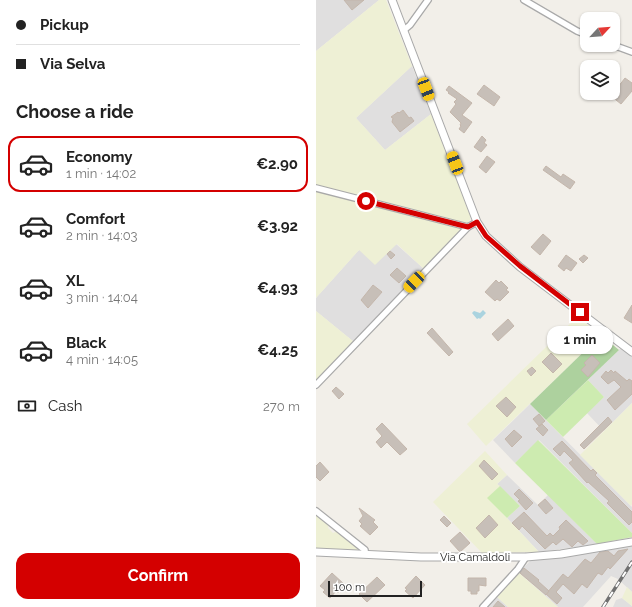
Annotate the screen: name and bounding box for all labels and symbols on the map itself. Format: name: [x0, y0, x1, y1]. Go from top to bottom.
north arrow: [580, 12, 620, 52]
car: [416, 76, 436, 102]
car: [445, 150, 465, 176]
route start: [357, 192, 375, 210]
car: [401, 269, 427, 295]
route end: [571, 303, 589, 321]
callout: 1 min: [547, 326, 613, 354]
street label: Via Camaldoli: [440, 551, 510, 564]
scale bar: [328, 579, 422, 598]

